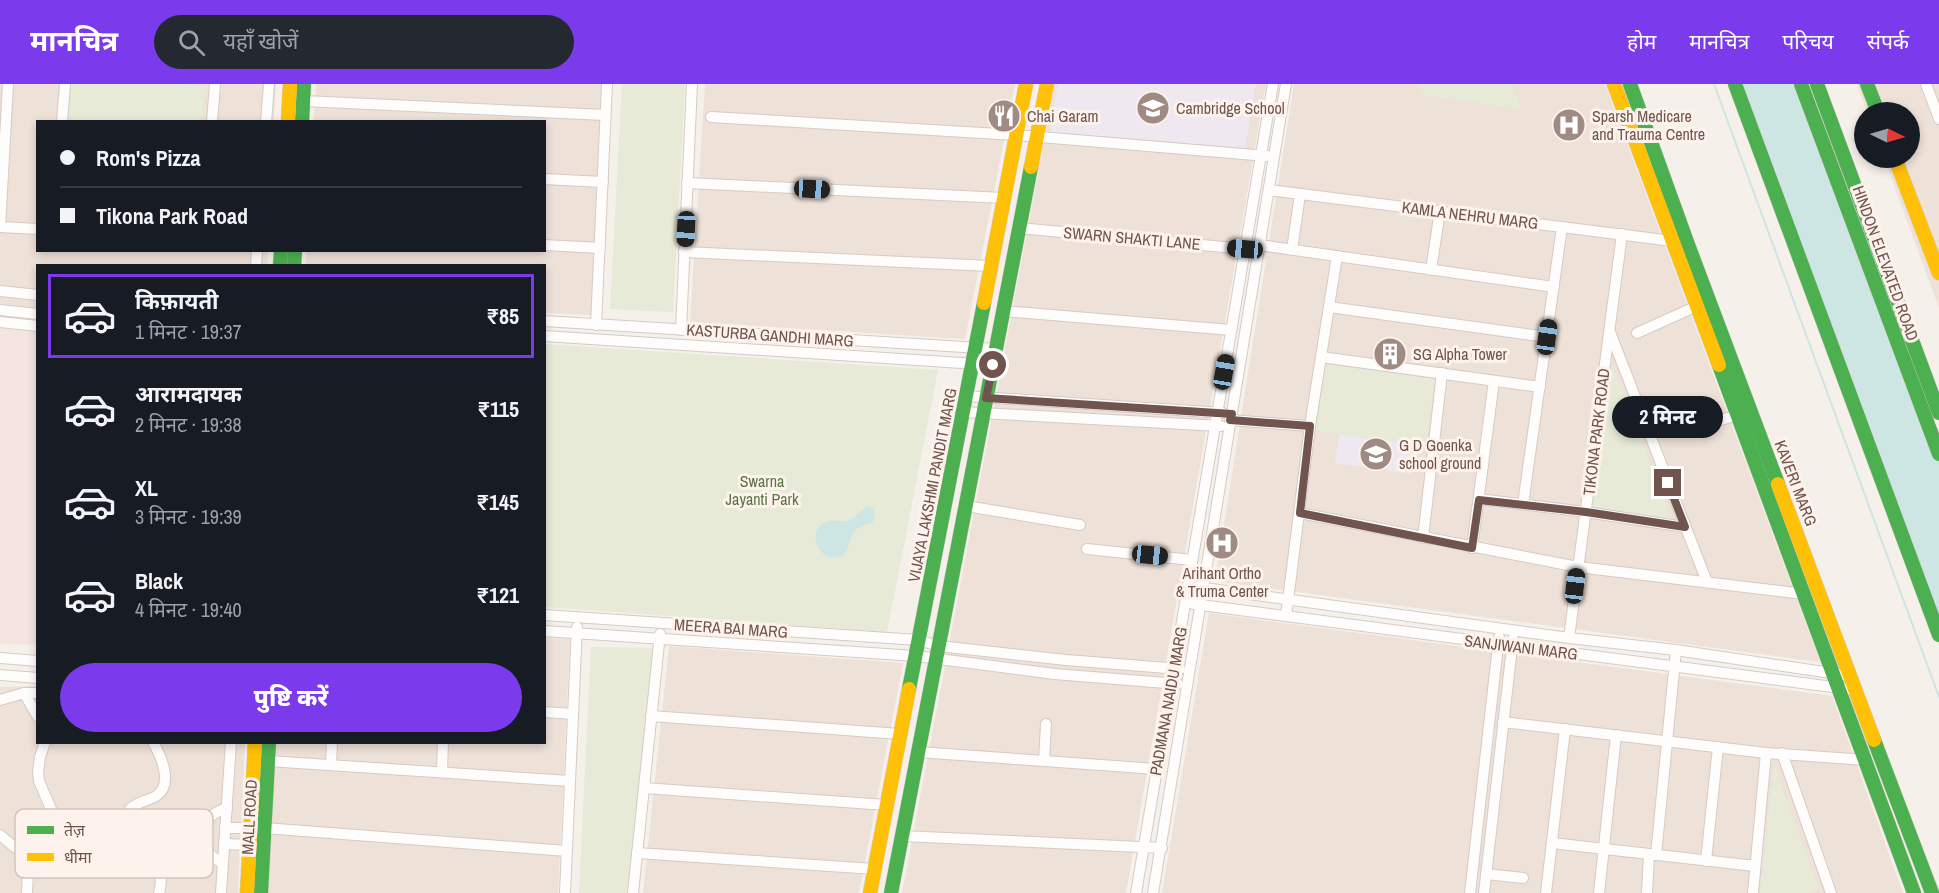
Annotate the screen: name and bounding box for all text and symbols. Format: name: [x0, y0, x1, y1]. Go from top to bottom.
search box: [154, 15, 574, 69]
text: मानचित्र: [30, 22, 118, 60]
icon: search: [175, 26, 208, 59]
text: यहाँ खोजें: [223, 26, 298, 56]
text: होम: [1627, 27, 1656, 56]
text: मानचित्र: [1689, 27, 1749, 56]
text: परिचय: [1782, 27, 1834, 56]
text: संपर्क: [1867, 27, 1909, 56]
school or university icon: Cambridge School: [1135, 90, 1171, 126]
place label: Cambridge School: [1176, 97, 1285, 119]
restaurant icon: Chai Garam: [986, 98, 1022, 134]
north arrow: [1854, 102, 1920, 168]
map controls: [1854, 102, 1920, 168]
place label: Chai Garam: [1027, 105, 1098, 127]
place label: Sparsh Medicare and Trauma Centre: [1592, 105, 1705, 145]
hospital icon: Sparsh Medicare and Trauma Centre: [1551, 107, 1587, 143]
text: Rom's Pizza: [96, 143, 201, 173]
car: [794, 179, 830, 199]
street label: HINDON ELEVATED ROAD: [1848, 182, 1924, 344]
street label: KAMLA NEHRU MARG: [1401, 196, 1539, 234]
text: Tikona Park Road: [96, 201, 248, 231]
car: [676, 211, 696, 247]
street label: SWARN SHAKTI LANE: [1063, 221, 1201, 255]
car: [1226, 238, 1264, 260]
text: किफ़ायती: [135, 286, 219, 316]
icon: car: [63, 289, 117, 343]
text: ₹85: [486, 301, 519, 331]
text: 1 मिनट · 19:37: [135, 318, 242, 345]
street label: KASTURBA GANDHI MARG: [686, 318, 854, 352]
car: [1536, 318, 1558, 356]
building icon: SG Alpha Tower: [1372, 336, 1408, 372]
place label: SG Alpha Tower: [1413, 343, 1507, 365]
route start: [979, 351, 1006, 378]
car: [1212, 353, 1236, 391]
street label: TIKONA PARK ROAD: [1577, 367, 1615, 497]
text: आरामदायक: [135, 379, 242, 409]
icon: car: [63, 382, 117, 436]
street label: VIJAYA LAKSHMI PANDIT MARG: [902, 386, 962, 584]
text: ₹115: [477, 394, 519, 424]
callout: 2 मिनट: [1612, 396, 1724, 438]
text: 2 मिनट: [1639, 403, 1696, 430]
text: 2 मिनट · 19:38: [135, 411, 242, 438]
place label: G D Goenka school ground: [1399, 434, 1481, 474]
school or university icon: G D Goenka school ground: [1358, 436, 1394, 472]
street label: KAVERI MARG: [1770, 437, 1822, 529]
route end: [1654, 469, 1681, 496]
park label: Swarna Jayanti Park: [726, 470, 799, 510]
text: XL: [135, 473, 158, 503]
icon: car: [63, 475, 117, 529]
text: ₹145: [476, 487, 519, 517]
text: 3 मिनट · 19:39: [135, 503, 242, 530]
hospital icon: Arihant Ortho & Truma Center: [1204, 525, 1240, 561]
car: [1131, 544, 1169, 566]
place label: Arihant Ortho & Truma Center: [1176, 562, 1269, 602]
text: Black: [135, 566, 183, 596]
car: [1564, 567, 1586, 605]
icon: car: [63, 568, 117, 622]
text: ₹121: [476, 580, 519, 610]
text: 4 मिनट · 19:40: [135, 596, 242, 623]
street label: MEERA BAI MARG: [673, 613, 789, 643]
street label: PADMANA NAIDU MARG: [1144, 625, 1192, 777]
street label: SANJIWANI MARG: [1463, 629, 1579, 665]
button: पुष्टि करें: [60, 663, 522, 732]
street label: MALL ROAD: [236, 779, 262, 855]
legend: [15, 809, 213, 878]
text: तेज़: [64, 819, 86, 841]
text: धीमा: [64, 846, 93, 868]

